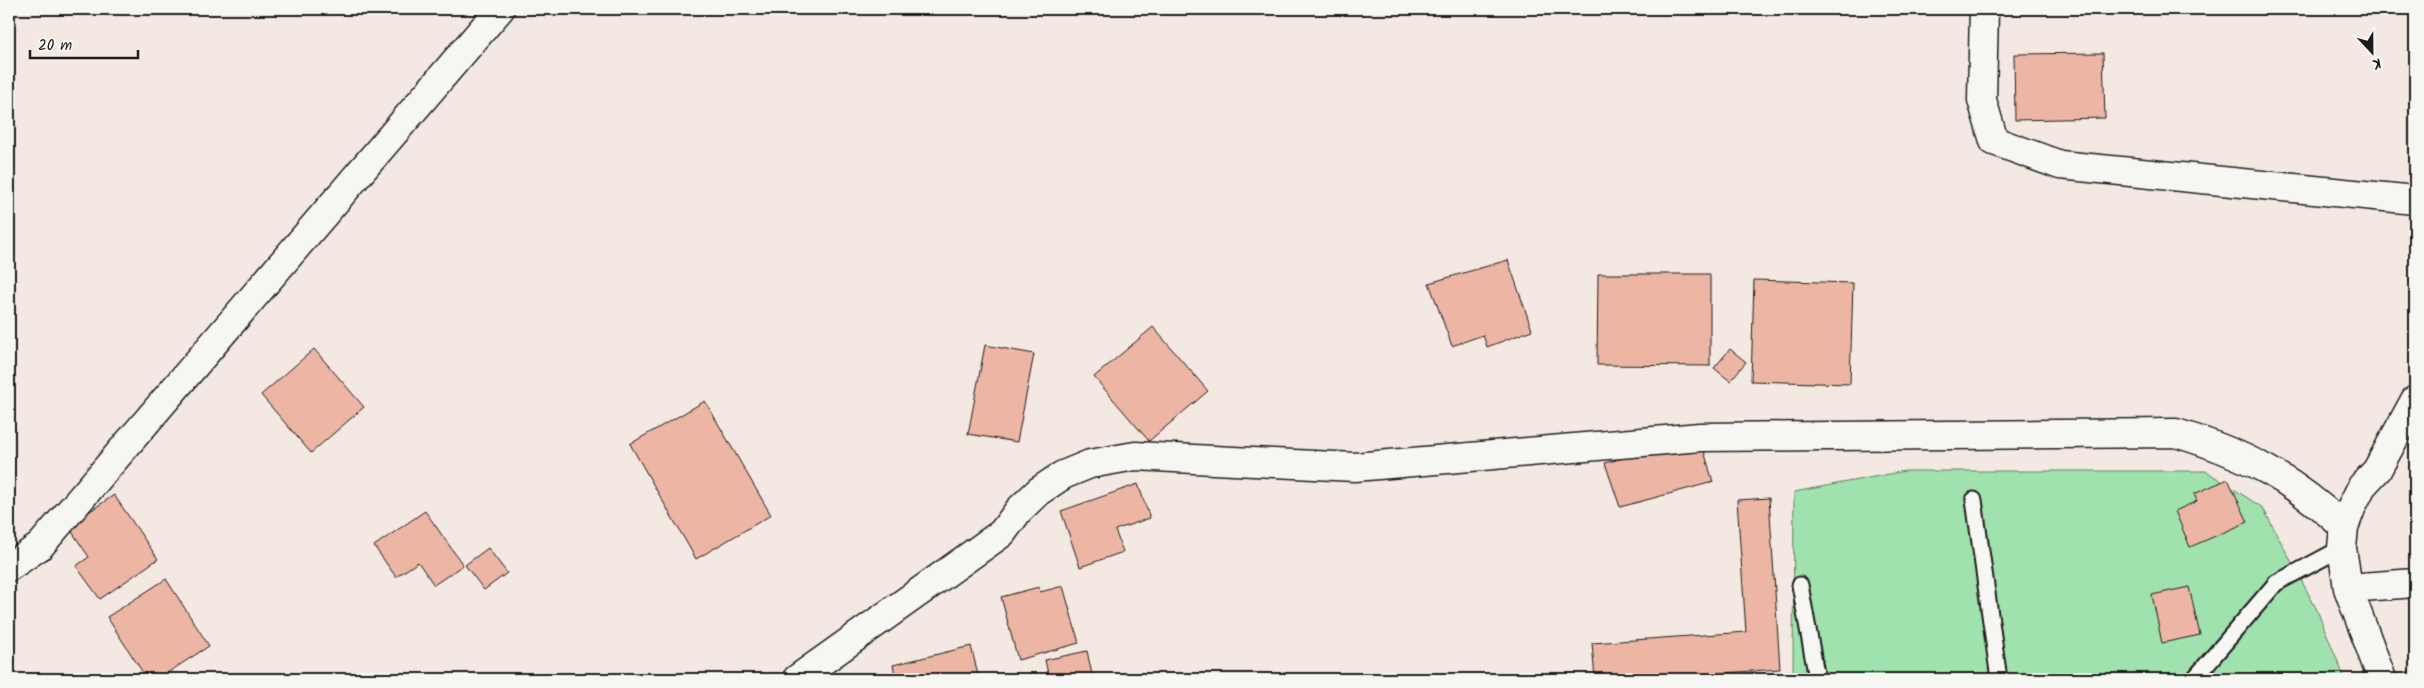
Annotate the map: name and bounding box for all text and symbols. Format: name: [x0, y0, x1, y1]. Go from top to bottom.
scale bar: [30, 28, 138, 60]
north arrow: [2346, 28, 2396, 78]
text: 20 m: [38, 34, 72, 58]
text: K: [2368, 51, 2385, 75]

